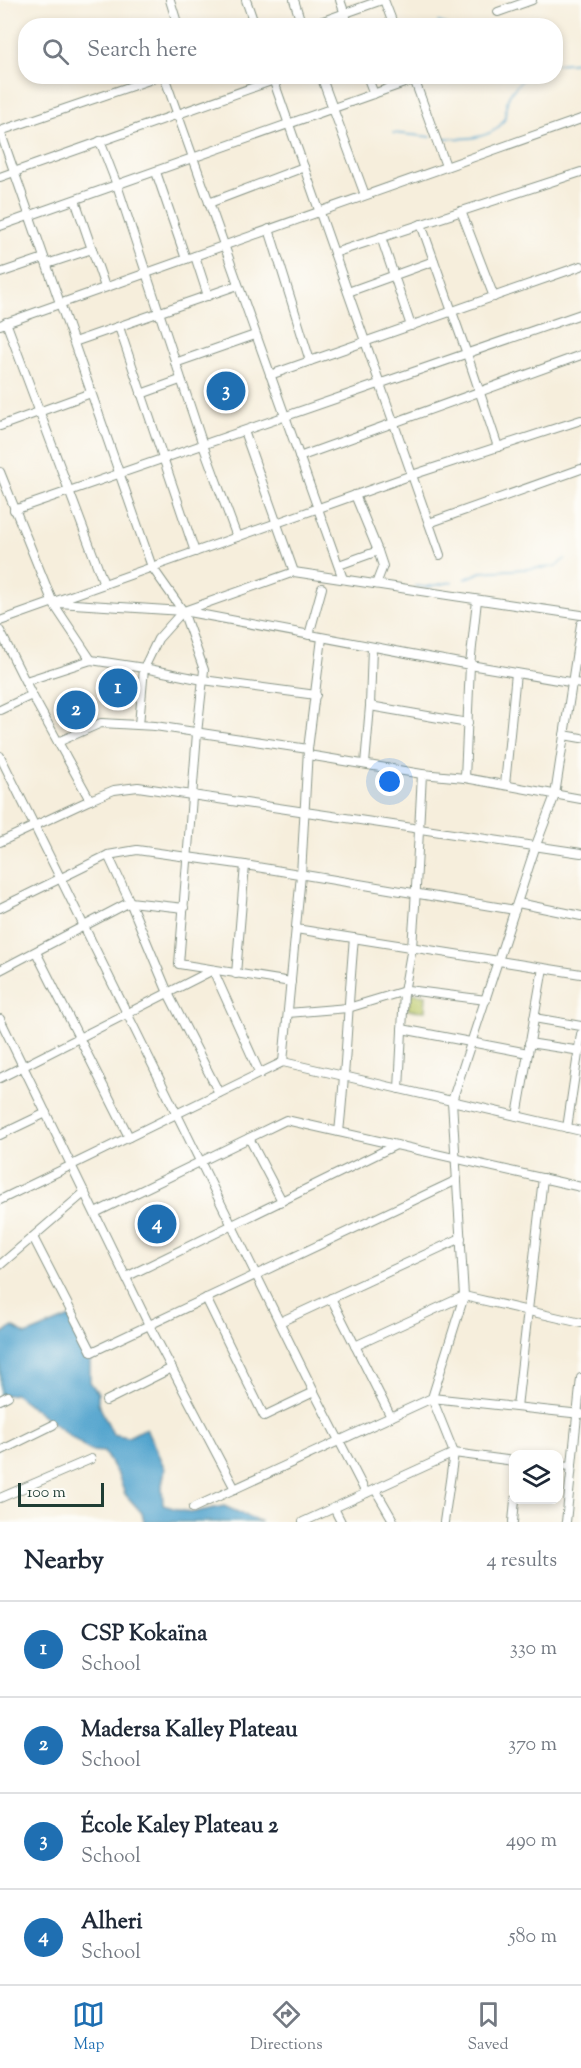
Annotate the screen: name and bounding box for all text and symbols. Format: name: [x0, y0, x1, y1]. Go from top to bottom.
search box: [18, 18, 563, 84]
icon: search: [39, 35, 72, 68]
text: Search here: [87, 35, 197, 67]
pin: 3: [206, 368, 246, 414]
pin: 1: [98, 666, 138, 710]
pin: 2: [56, 688, 96, 732]
your location: [375, 767, 404, 796]
pin: 4: [138, 1202, 176, 1246]
map controls: [509, 1450, 563, 1504]
button: layers: [509, 1450, 563, 1504]
scale bar: [18, 1480, 104, 1508]
text: 100 m: [27, 1482, 66, 1505]
text: Nearby: [24, 1543, 104, 1580]
text: 4 results: [486, 1547, 557, 1576]
text: CSP Kokaïna: [81, 1619, 207, 1651]
text: 1: [40, 1635, 47, 1664]
text: 330 m: [510, 1635, 557, 1664]
text: School: [81, 1651, 141, 1680]
text: Madersa Kalley Plateau: [81, 1715, 298, 1747]
text: 2: [39, 1731, 48, 1760]
text: 370 m: [508, 1731, 557, 1760]
text: School: [81, 1747, 141, 1776]
text: École Kaley Plateau 2: [81, 1811, 278, 1843]
text: 3: [39, 1827, 48, 1856]
text: 490 m: [506, 1827, 557, 1856]
text: School: [81, 1843, 141, 1872]
text: Alheri: [81, 1907, 142, 1939]
text: 4: [38, 1923, 49, 1952]
text: 580 m: [509, 1923, 557, 1952]
text: School: [81, 1939, 141, 1968]
tab: Map: [72, 1998, 105, 2057]
tab: Directions: [250, 1998, 323, 2057]
tab: Saved: [467, 1998, 509, 2057]

